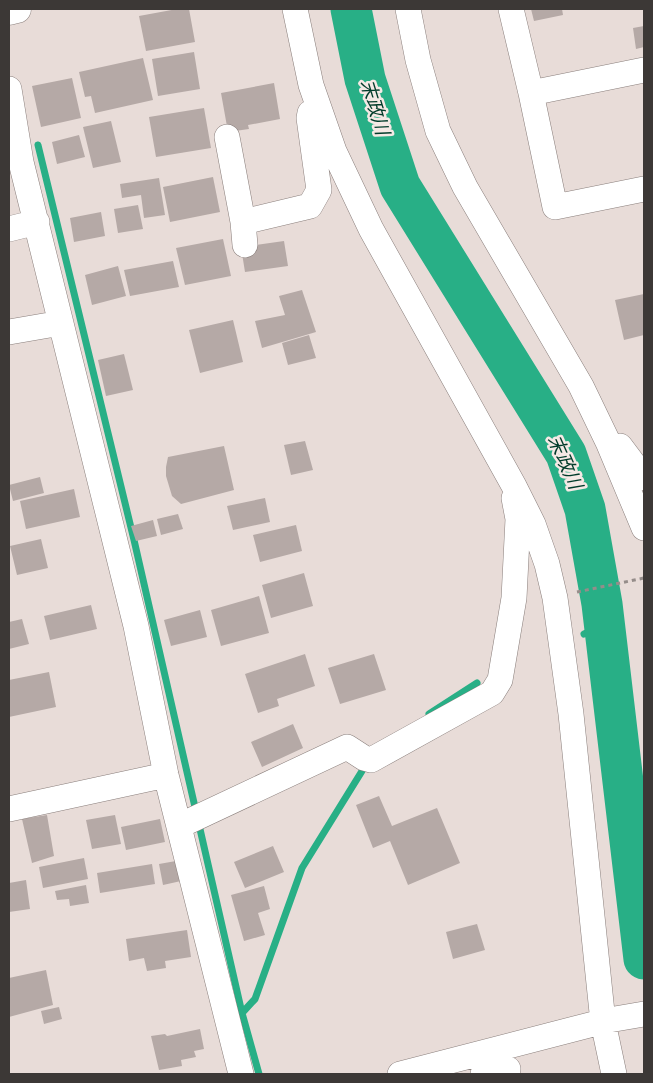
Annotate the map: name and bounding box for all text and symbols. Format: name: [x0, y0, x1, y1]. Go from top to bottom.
water label: 末政川: [355, 76, 396, 140]
water label: 末政川: [542, 431, 589, 495]

